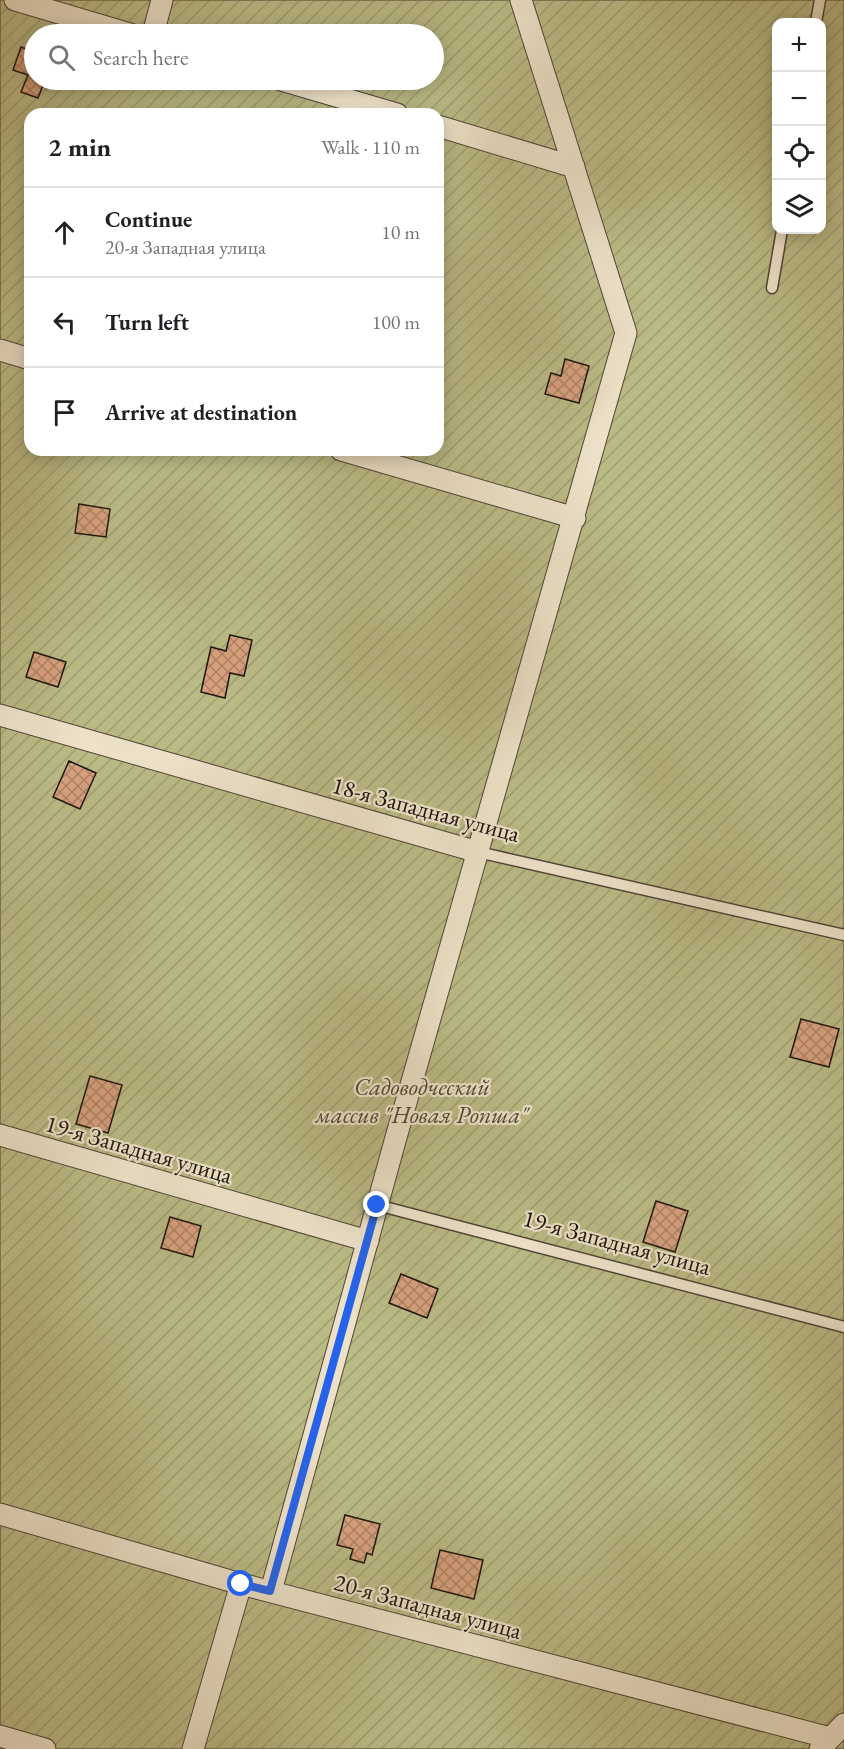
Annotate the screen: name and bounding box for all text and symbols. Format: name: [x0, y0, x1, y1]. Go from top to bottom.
map controls: [772, 18, 826, 234]
button: +: [772, 18, 826, 72]
search box: [24, 24, 444, 90]
icon: search: [45, 41, 78, 74]
text: Search here: [93, 43, 188, 72]
button: −: [772, 72, 826, 126]
button: locate: [772, 126, 826, 180]
text: 2 min: [48, 130, 111, 164]
text: Walk · 110 m: [321, 134, 420, 160]
button: layers: [772, 180, 826, 234]
text: Continue: [105, 205, 192, 234]
icon: ahead: [48, 216, 81, 249]
text: 10 m: [381, 219, 420, 245]
text: 20-я Западная улица: [105, 234, 266, 260]
icon: left: [48, 306, 81, 339]
text: Turn left: [105, 308, 189, 337]
text: 100 m: [372, 309, 420, 335]
icon: arrive: [48, 396, 81, 429]
text: Arrive at destination: [105, 398, 297, 427]
street label: 18-я Западная улица: [329, 769, 524, 849]
park label: Садоводческий массив "Новая Ропша": [315, 1071, 530, 1130]
street label: 19-я Западная улица: [42, 1107, 237, 1191]
route end: [363, 1191, 389, 1217]
street label: 19-я Западная улица: [520, 1202, 715, 1282]
street label: 20-я Западная улица: [331, 1566, 526, 1646]
route start: [227, 1570, 253, 1596]

